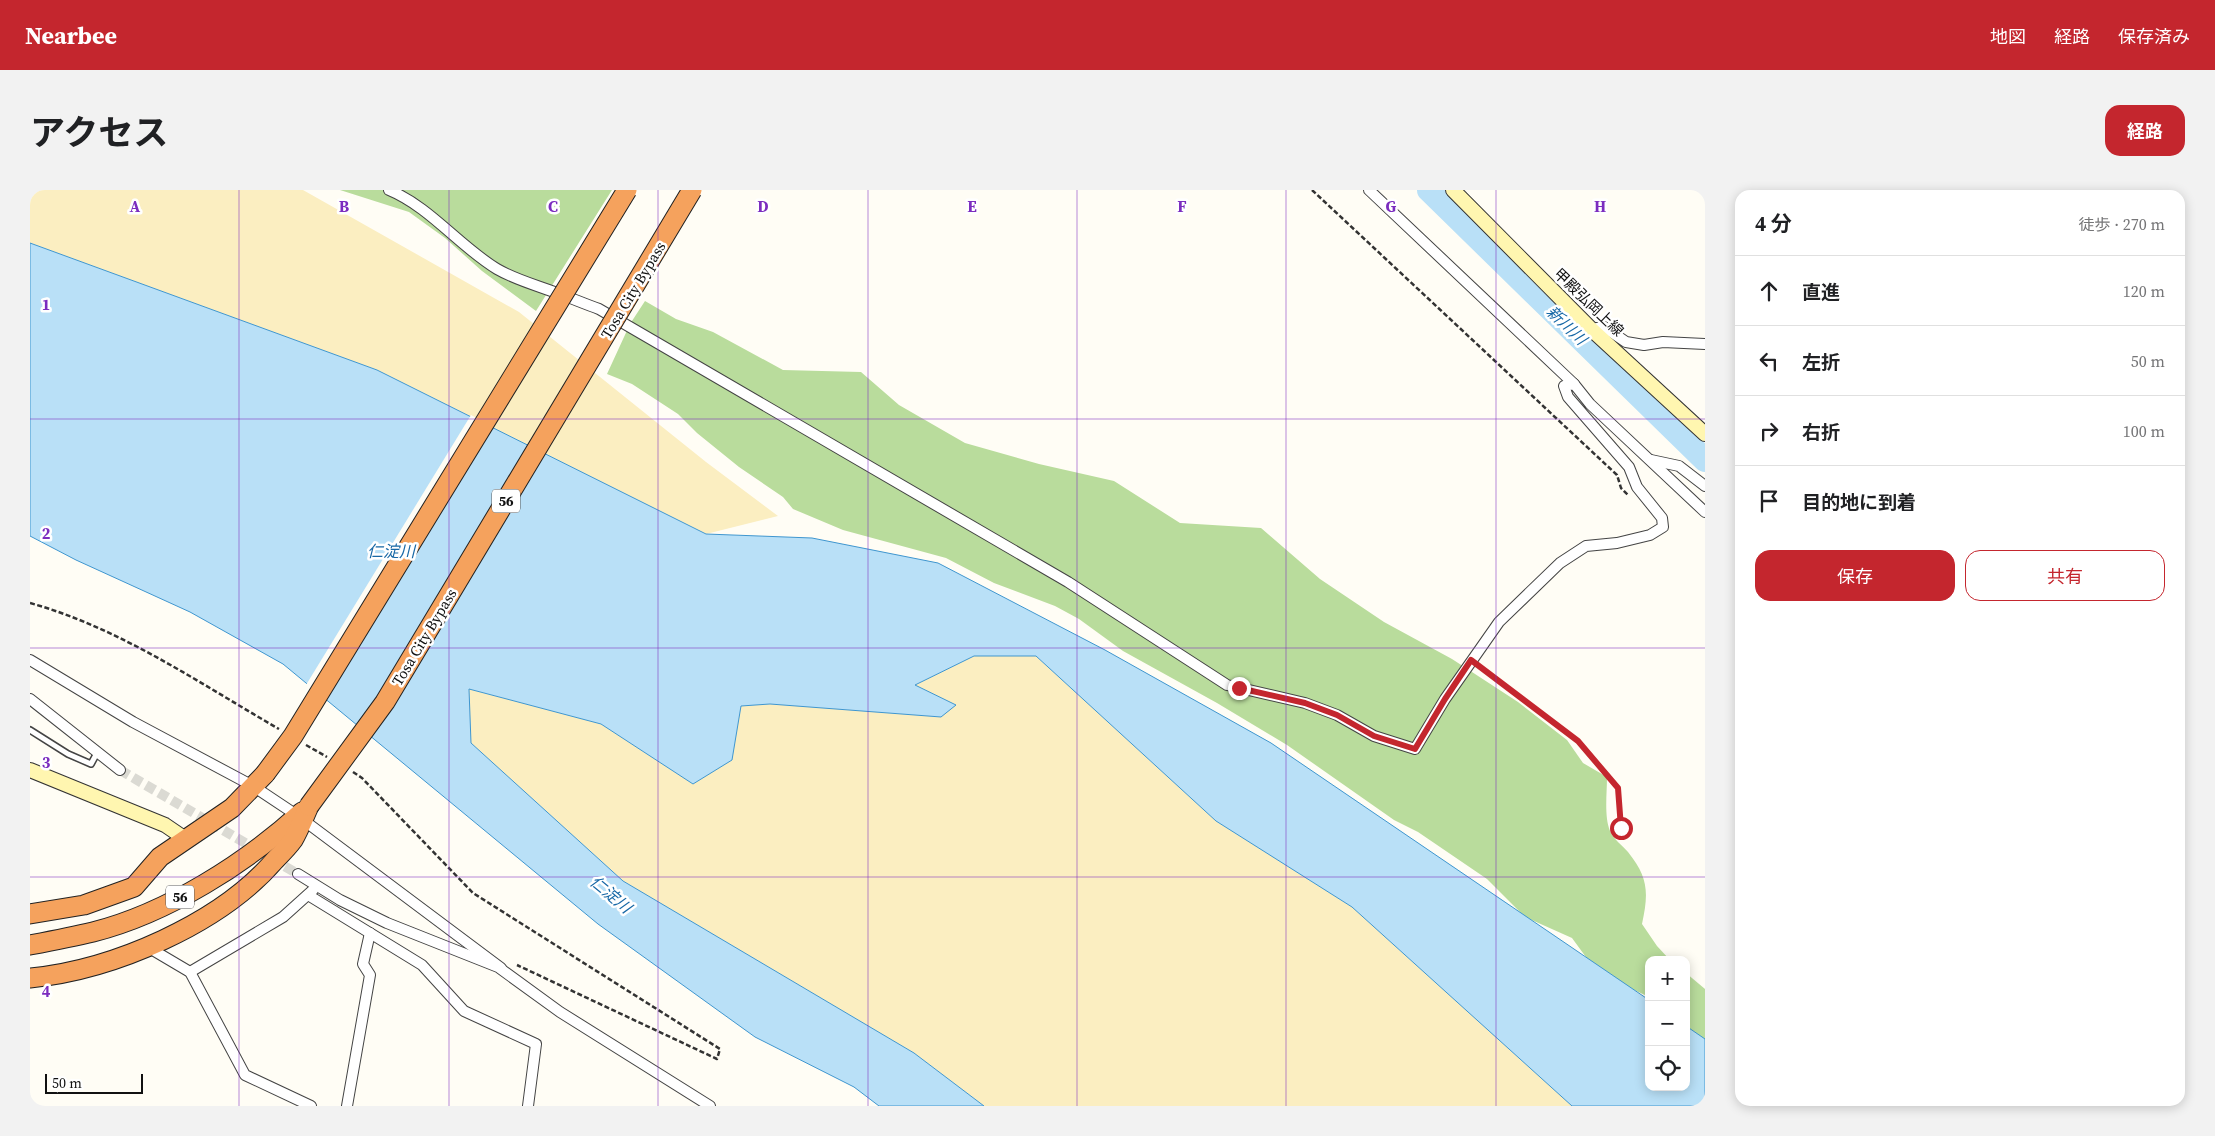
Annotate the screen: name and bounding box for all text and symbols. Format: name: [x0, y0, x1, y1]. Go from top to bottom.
text: Nearbee: [25, 19, 117, 52]
text: 地図: [1990, 24, 2026, 49]
text: 経路: [2054, 24, 2090, 49]
text: 保存済み: [2118, 24, 2190, 49]
button: 経路: [2105, 105, 2185, 156]
text: アクセス: [30, 109, 168, 157]
text: A: [130, 195, 141, 217]
text: B: [339, 195, 350, 217]
text: C: [548, 195, 558, 217]
text: D: [757, 195, 769, 217]
text: E: [967, 195, 977, 217]
text: F: [1177, 195, 1187, 217]
text: G: [1386, 195, 1397, 217]
text: H: [1594, 195, 1606, 217]
text: 4 分: [1755, 209, 1792, 238]
text: 徒歩 · 270 m: [2079, 213, 2165, 235]
street label: Tosa City Bypass: [596, 237, 670, 343]
street label: 甲殿弘岡上線: [1549, 263, 1629, 341]
icon: ahead: [1755, 277, 1783, 305]
text: 直進: [1802, 279, 1840, 305]
text: 120 m: [2123, 280, 2165, 302]
text: 1: [42, 293, 50, 315]
water label: 新川川: [1542, 300, 1593, 351]
icon: left: [1755, 347, 1783, 375]
text: 左折: [1802, 349, 1840, 375]
text: 50 m: [2131, 350, 2165, 372]
icon: right: [1755, 417, 1783, 445]
text: 右折: [1802, 419, 1840, 445]
text: 100 m: [2123, 420, 2165, 442]
icon: arrive: [1755, 487, 1783, 515]
text: 目的地に到着: [1802, 489, 1916, 515]
road number: 56: [492, 490, 520, 512]
text: 2: [42, 522, 51, 544]
water label: 仁淀川: [367, 540, 417, 562]
button: 保存: [1755, 550, 1955, 601]
button: 共有: [1965, 550, 2165, 601]
street label: Tosa City Bypass: [387, 584, 461, 690]
route end: [1228, 677, 1251, 700]
text: 3: [42, 751, 51, 773]
route start: [1610, 817, 1633, 840]
water label: 仁淀川: [586, 870, 638, 919]
road number: 56: [166, 886, 194, 909]
map controls: [1645, 956, 1690, 1091]
button: +: [1645, 956, 1690, 1001]
text: 4: [42, 980, 51, 1002]
button: −: [1645, 1001, 1690, 1046]
button: locate: [1645, 1046, 1690, 1091]
scale bar: [45, 1071, 142, 1094]
text: 50 m: [52, 1073, 82, 1093]

